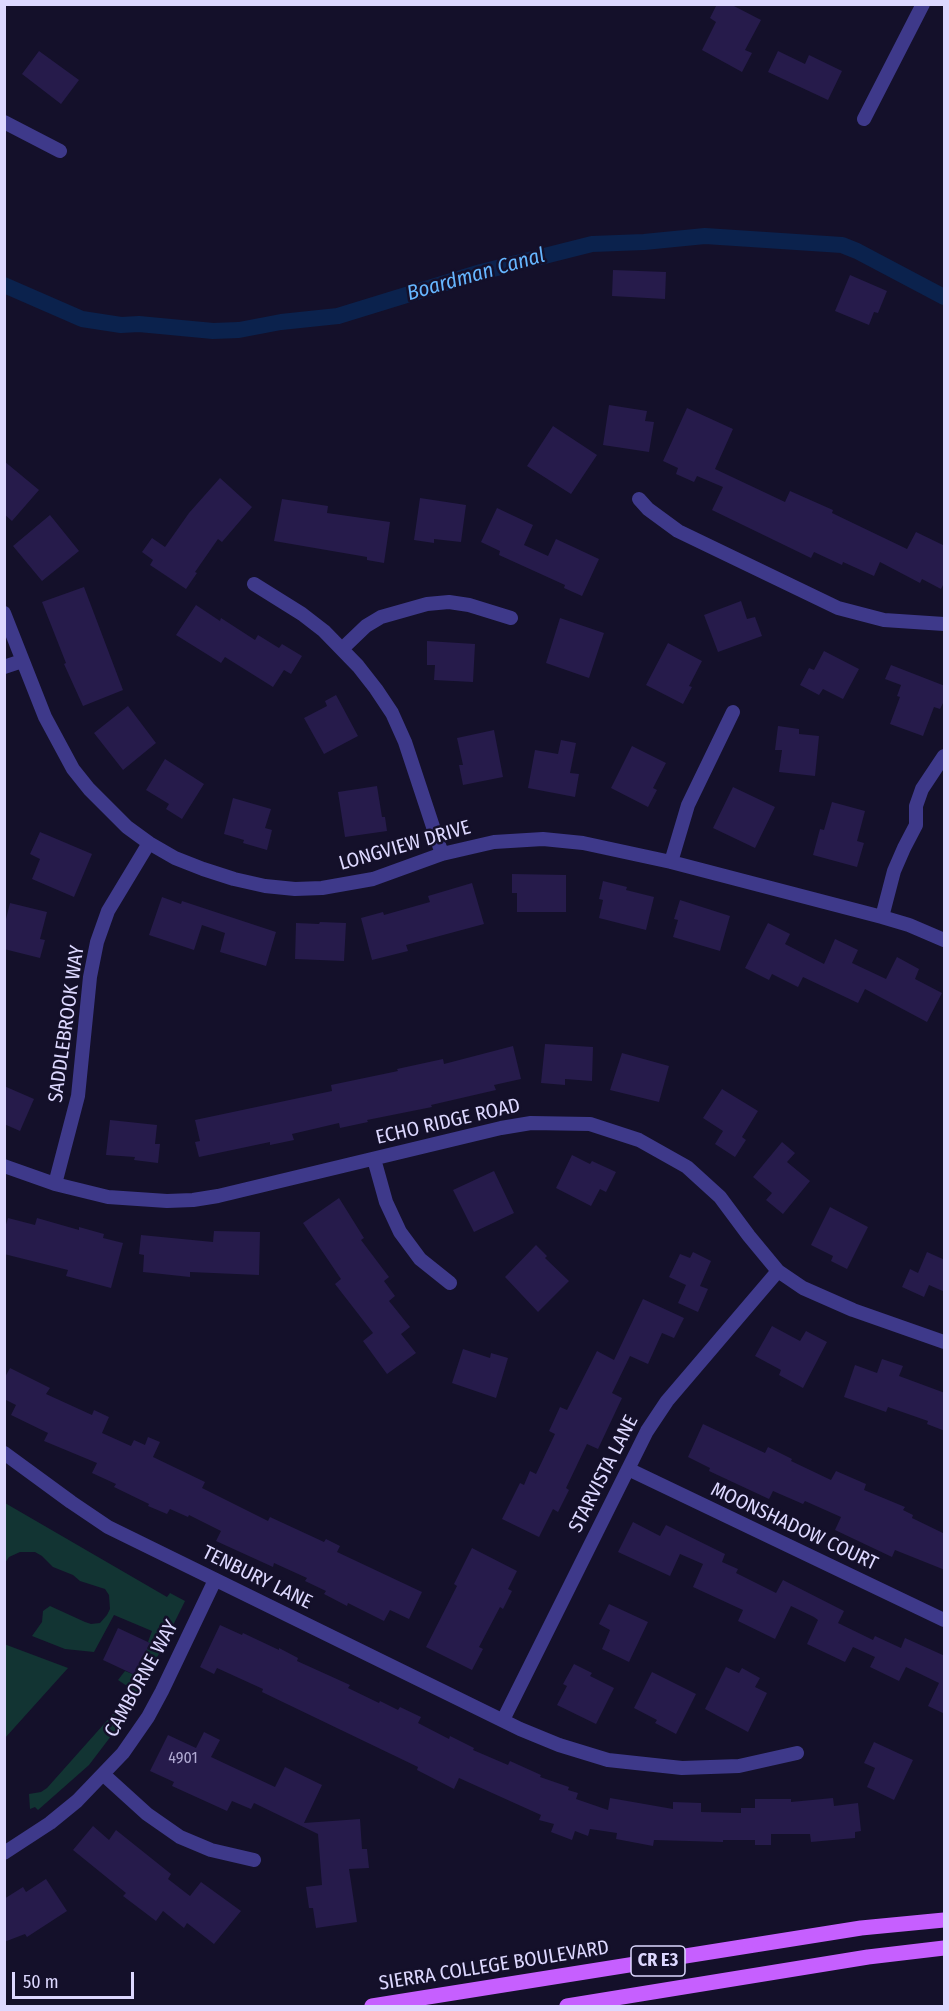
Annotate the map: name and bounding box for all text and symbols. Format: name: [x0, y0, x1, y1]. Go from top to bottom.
water label: Boardman Canal: [404, 243, 548, 307]
street label: LONGVIEW DRIVE: [336, 816, 474, 876]
street label: SADDLEBROOK WAY: [44, 944, 90, 1104]
street label: ECHO RIDGE ROAD: [374, 1094, 522, 1150]
street label: STARVISTA LANE: [564, 1411, 644, 1537]
street label: MOONSHADOW COURT: [707, 1478, 881, 1576]
street label: TENBURY LANE: [198, 1541, 316, 1615]
street label: CAMBORNE WAY: [100, 1616, 184, 1742]
house number: 4901: [168, 1749, 198, 1769]
street label: SIERRA COLLEGE BOULEVARD: [377, 1936, 611, 1996]
road number: CR E3: [631, 1946, 685, 1976]
scale bar: [15, 1960, 136, 1998]
text: 50 m: [23, 1971, 59, 1993]

